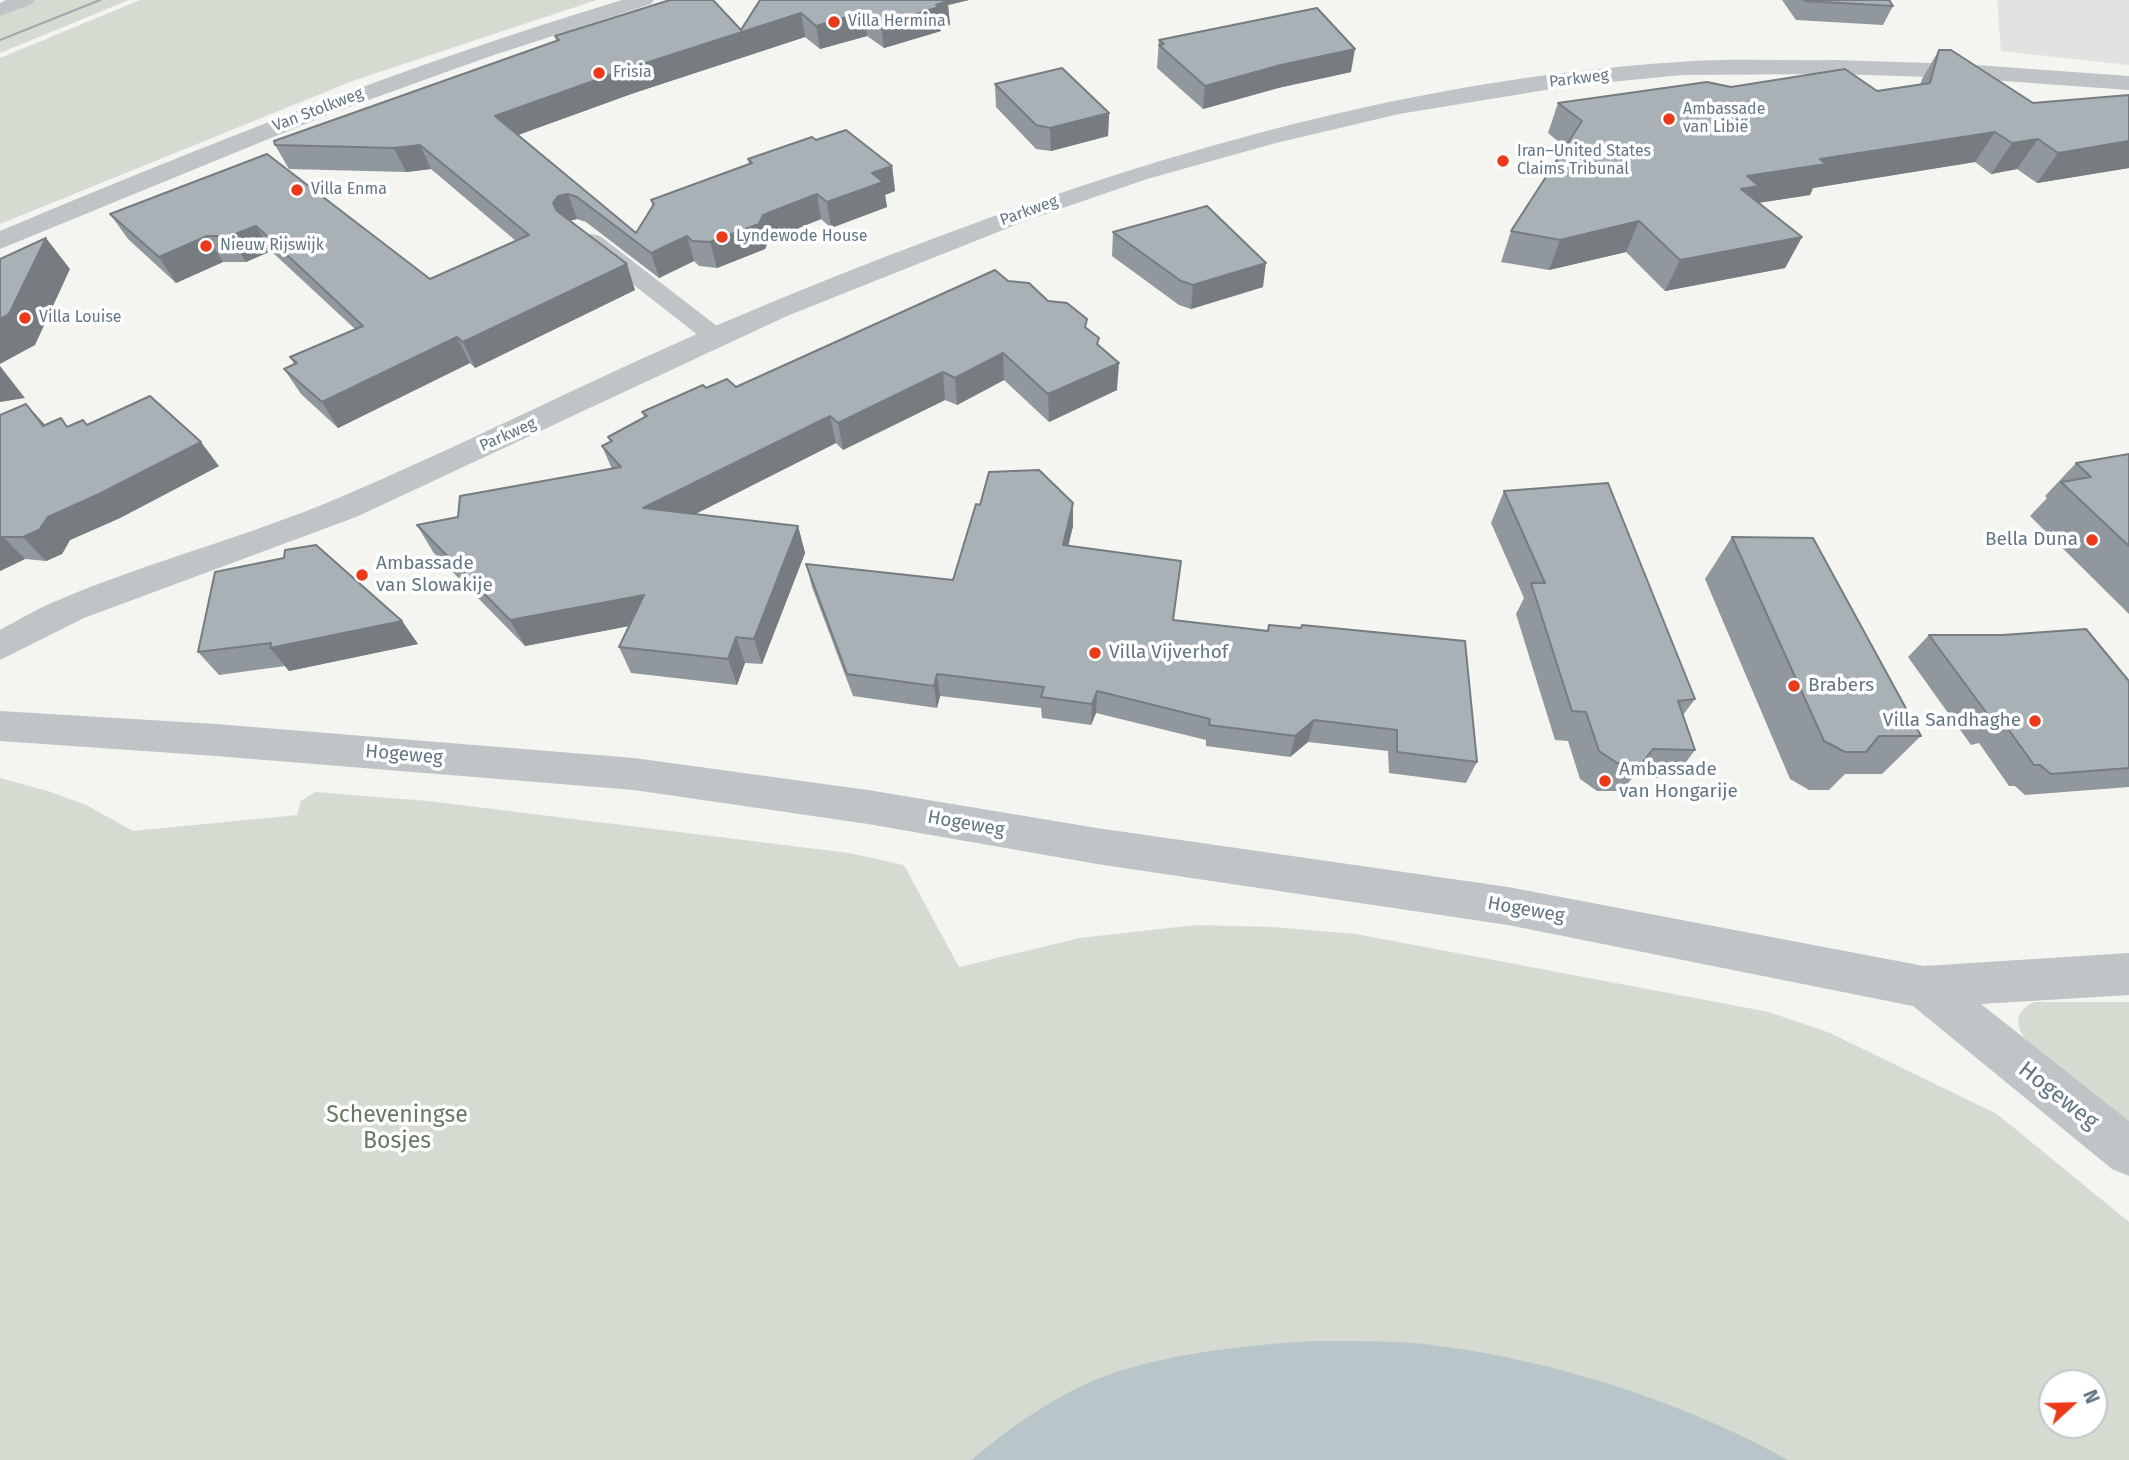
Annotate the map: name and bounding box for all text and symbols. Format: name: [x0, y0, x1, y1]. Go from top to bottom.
place label: Villa Hermina: [848, 12, 946, 32]
marker: Villa Hermina: [826, 14, 842, 30]
place label: Frisia: [613, 63, 652, 83]
marker: Frisia: [591, 65, 607, 81]
street label: Parkweg: [1548, 66, 1610, 92]
street label: Van Stolkweg: [270, 84, 366, 136]
place label: Ambassade van Libië: [1683, 100, 1765, 138]
marker: Ambassade van Libië: [1661, 111, 1677, 127]
place label: Iran–United States Claims Tribunal: [1517, 142, 1651, 180]
marker: Iran–United States Claims Tribunal: [1495, 153, 1511, 169]
place label: Villa Enma: [311, 180, 387, 200]
marker: Villa Enma: [289, 182, 305, 198]
street label: Parkweg: [998, 192, 1060, 230]
place label: Lyndewode House: [736, 227, 867, 247]
marker: Lyndewode House: [714, 229, 730, 245]
place label: Nieuw Rijswijk: [220, 236, 324, 256]
marker: Nieuw Rijswijk: [198, 238, 214, 254]
place label: Villa Louise: [39, 308, 122, 328]
marker: Villa Louise: [17, 310, 33, 326]
street label: Parkweg: [477, 414, 539, 456]
place label: Bella Duna: [1985, 529, 2078, 551]
marker: Bella Duna: [2084, 532, 2100, 548]
place label: Ambassade van Slowakije: [376, 553, 493, 597]
marker: Ambassade van Slowakije: [354, 567, 370, 583]
place label: Villa Vijverhof: [1109, 642, 1228, 664]
marker: Villa Vijverhof: [1087, 645, 1103, 661]
place label: Brabers: [1808, 675, 1874, 697]
marker: Brabers: [1786, 678, 1802, 694]
place label: Villa Sandhaghe: [1883, 710, 2021, 732]
marker: Villa Sandhaghe: [2027, 713, 2043, 729]
street label: Hogeweg: [364, 740, 444, 770]
place label: Ambassade van Hongarije: [1619, 759, 1738, 803]
marker: Ambassade van Hongarije: [1597, 773, 1613, 789]
street label: Hogeweg: [926, 806, 1006, 842]
street label: Hogeweg: [1486, 892, 1566, 928]
street label: Hogeweg: [2012, 1056, 2104, 1136]
park label: Scheveningse Bosjes: [326, 1102, 468, 1156]
north arrow: [2038, 1369, 2108, 1439]
text: N: [2078, 1387, 2104, 1407]

